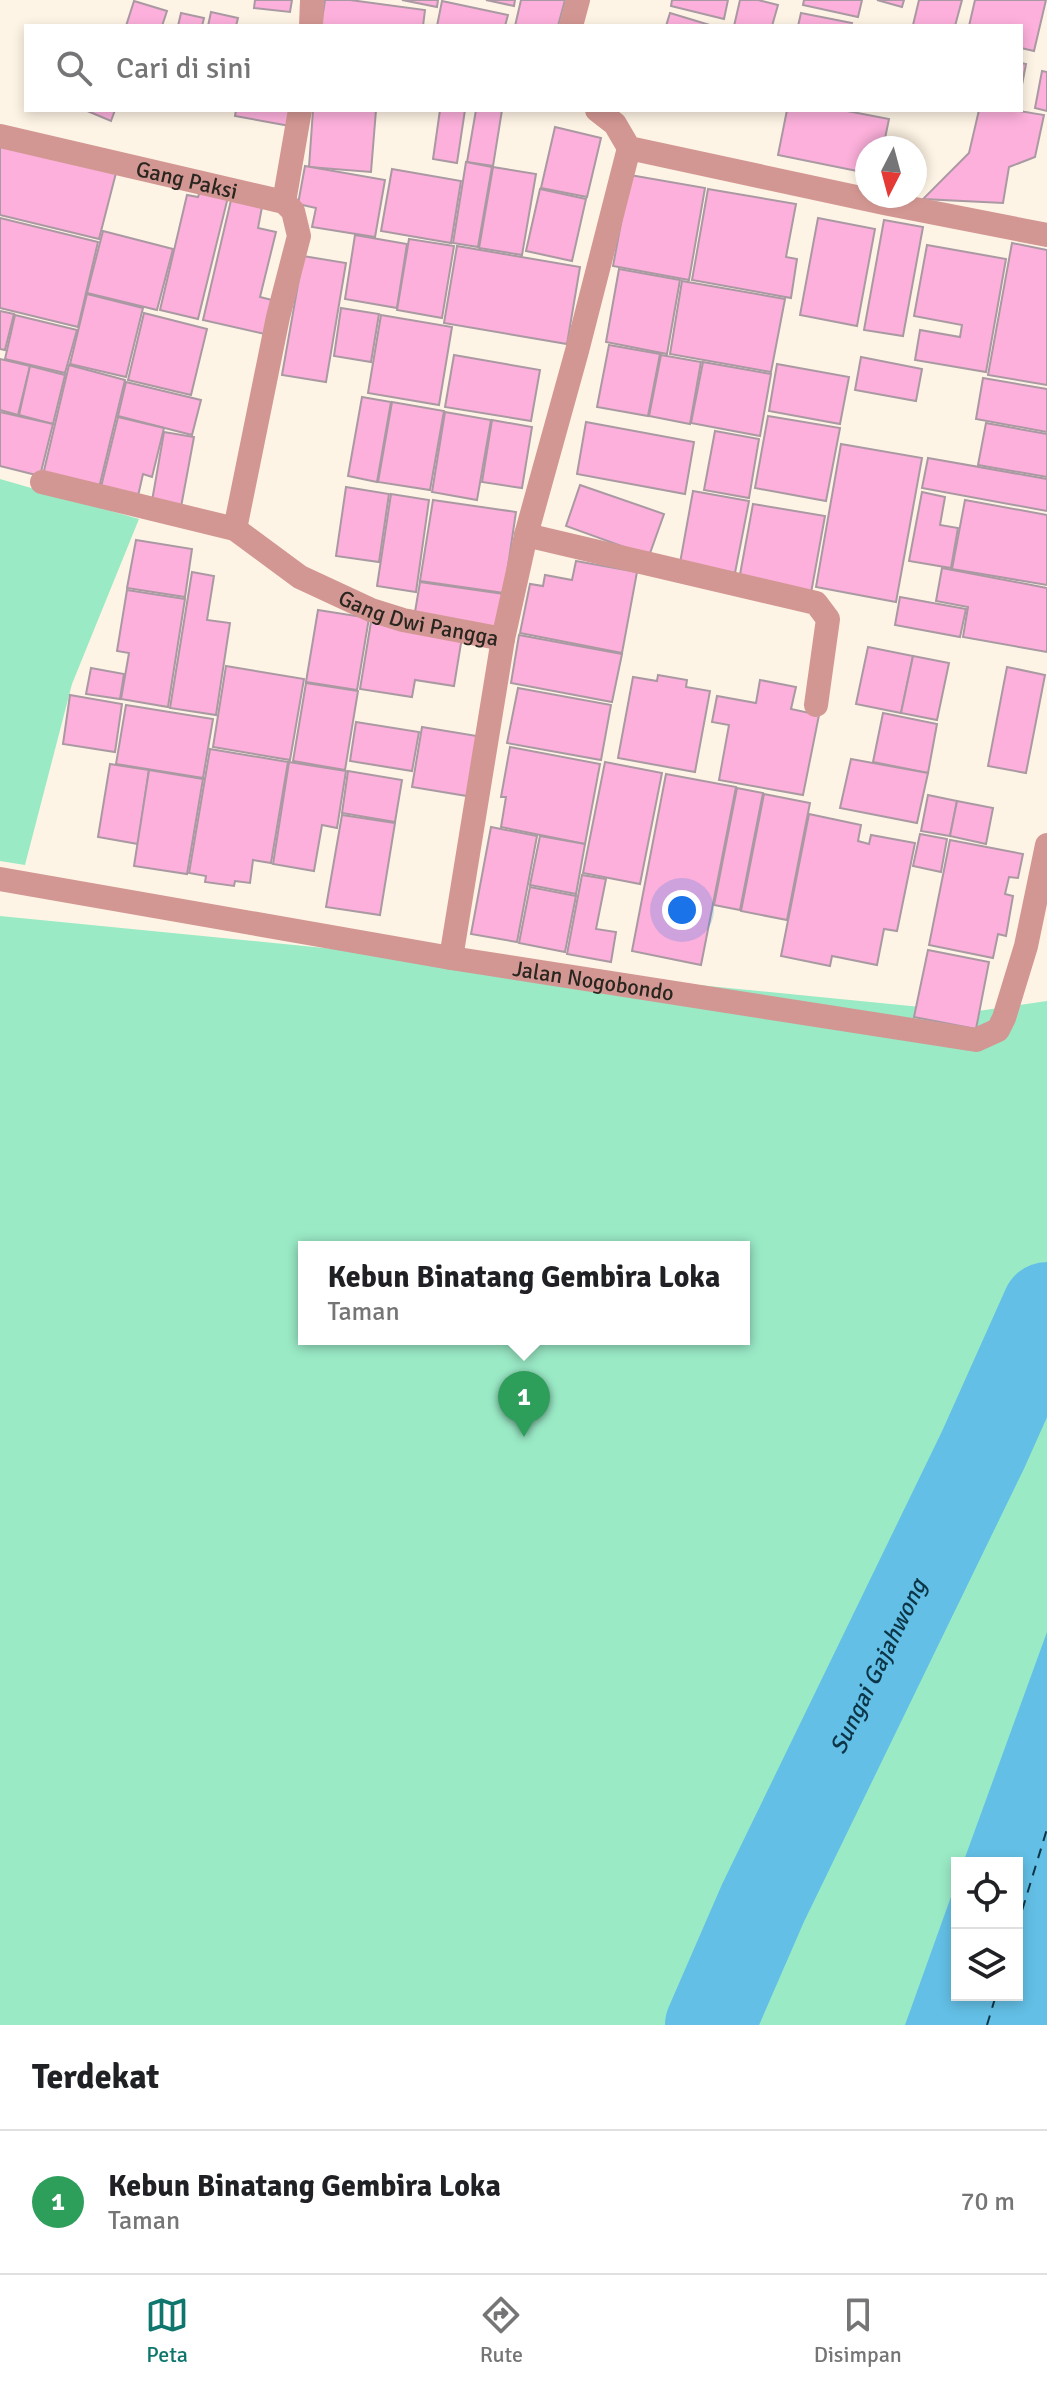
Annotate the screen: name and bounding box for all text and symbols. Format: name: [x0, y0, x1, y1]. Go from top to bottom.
search box: [24, 24, 1023, 112]
icon: search: [52, 46, 96, 90]
text: Cari di sini: [116, 50, 252, 87]
north arrow: [855, 136, 927, 208]
street label: Gang Paksi: [133, 155, 241, 204]
street label: Gang Dwi Pangga: [334, 583, 501, 651]
your location: [662, 890, 702, 930]
street label: Jalan Nogobondo: [511, 954, 676, 1006]
popup: [298, 1241, 750, 1345]
text: Kebun Binatang Gembira Loka: [328, 1259, 720, 1296]
text: Taman: [328, 1296, 400, 1328]
pin: 1: [498, 1371, 550, 1437]
water label: Sungai Gajahwong: [823, 1572, 934, 1759]
map controls: [951, 1857, 1023, 2001]
button: locate: [951, 1857, 1023, 1929]
button: layers: [951, 1929, 1023, 2001]
text: Terdekat: [32, 2056, 159, 2098]
text: Kebun Binatang Gembira Loka: [108, 2168, 501, 2205]
text: 1: [51, 2186, 65, 2218]
text: 70 m: [960, 2186, 1015, 2218]
text: Taman: [108, 2205, 180, 2237]
tab: Peta: [145, 2293, 189, 2368]
tab: Rute: [479, 2293, 523, 2368]
tab: Disimpan: [814, 2293, 902, 2368]

